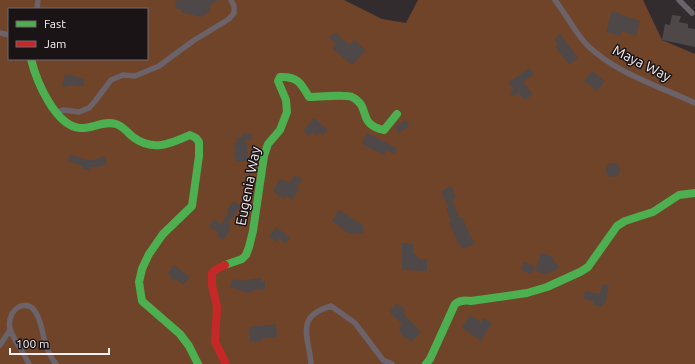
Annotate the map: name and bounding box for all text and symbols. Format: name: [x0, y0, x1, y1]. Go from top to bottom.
legend: [8, 8, 148, 60]
text: Fast: [44, 17, 66, 30]
text: Jam: [44, 37, 66, 50]
street label: Maya Way: [610, 42, 674, 85]
street label: Eugenia Way: [233, 145, 264, 227]
scale bar: [10, 330, 109, 356]
text: 100 m: [16, 337, 49, 350]

